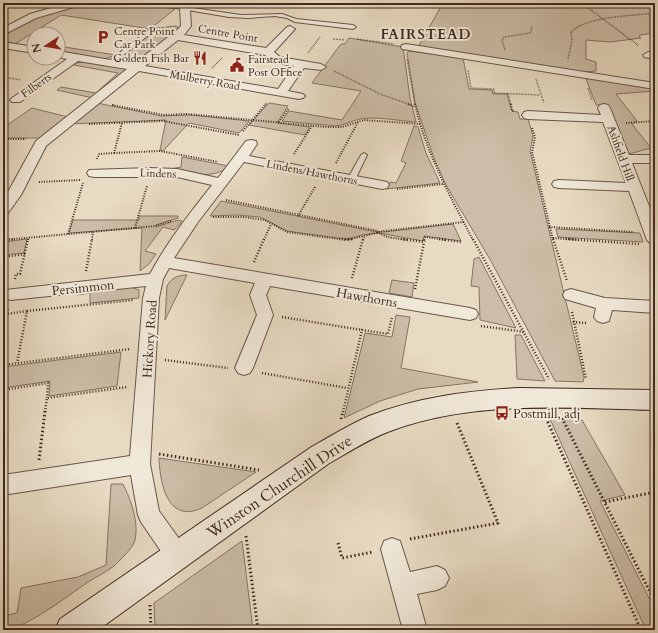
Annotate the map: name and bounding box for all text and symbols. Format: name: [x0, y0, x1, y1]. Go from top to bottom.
street label: Centre Point: [197, 21, 259, 46]
place label: Centre Point Car Park: [114, 24, 175, 52]
district label: FAIRSTEAD: [380, 25, 472, 44]
north arrow: [26, 26, 66, 66]
parking icon: Centre Point Car Park: [95, 29, 111, 45]
text: N: [28, 41, 45, 54]
restaurant icon: Golden Fish Bar: [192, 50, 208, 66]
place label: Golden Fish Bar: [113, 51, 190, 66]
place label: Fairstead Post OFfice: [248, 52, 303, 80]
public building icon: Fairstead Post OFfice: [229, 57, 245, 73]
street label: Mulberry Road: [169, 67, 241, 94]
street label: Filberts: [18, 69, 55, 101]
street label: Ashfield Hill: [604, 123, 638, 183]
street label: Lindens/Hawthorns: [265, 156, 359, 189]
street label: Lindens: [139, 165, 177, 182]
street label: Persimmon: [51, 276, 116, 300]
street label: Hawthorns: [335, 284, 399, 312]
street label: Hickory Road: [138, 299, 162, 379]
bus stop icon: Postmill, adj: [494, 405, 510, 421]
place label: Postmill, adj: [513, 405, 580, 423]
street label: Winston Churchill Drive: [202, 430, 357, 544]

